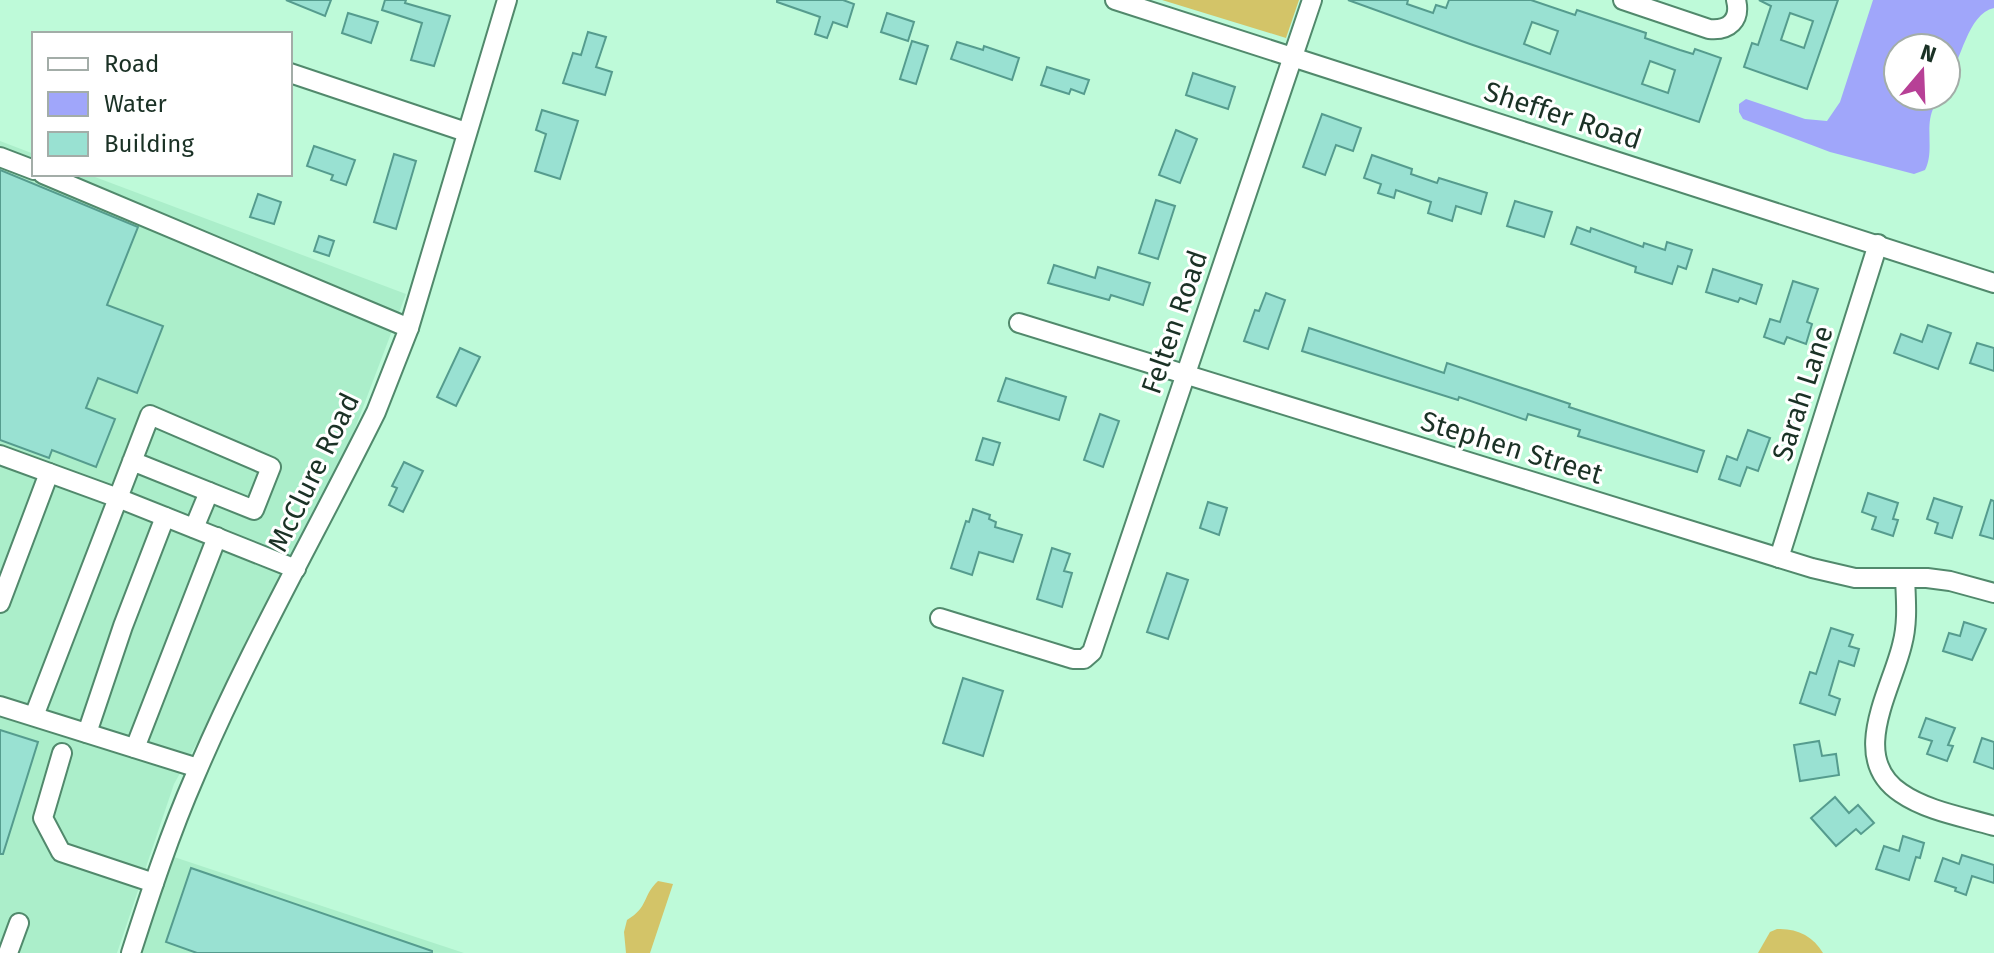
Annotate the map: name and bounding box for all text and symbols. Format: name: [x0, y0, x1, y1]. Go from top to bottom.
legend: [32, 32, 292, 176]
north arrow: [1882, 32, 1962, 112]
text: N: [1917, 38, 1940, 69]
text: Road: [104, 50, 159, 78]
street label: Sheffer Road: [1480, 75, 1646, 156]
text: Water: [104, 90, 168, 118]
text: Building: [104, 130, 194, 158]
street label: Felten Road: [1135, 246, 1214, 398]
street label: Sarah Lane: [1765, 322, 1840, 465]
street label: McClure Road: [261, 388, 366, 557]
street label: Stephen Street: [1417, 404, 1608, 491]

